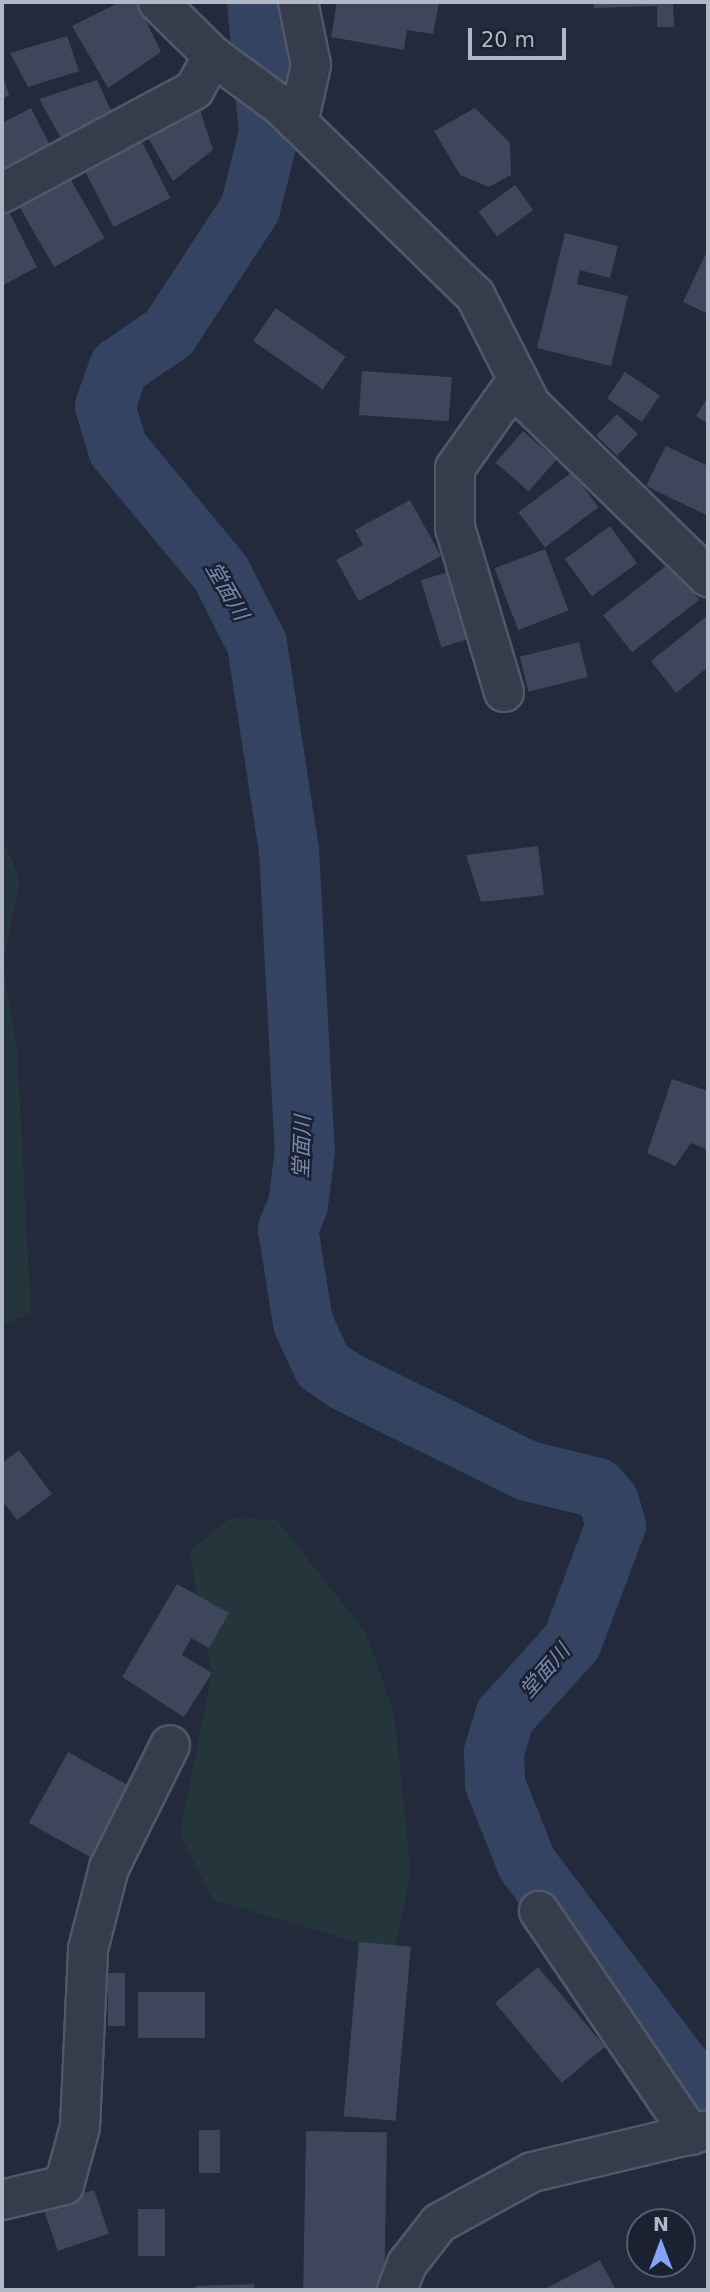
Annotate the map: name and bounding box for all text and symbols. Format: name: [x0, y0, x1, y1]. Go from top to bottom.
scale bar: [472, 14, 570, 58]
text: 20 m: [481, 28, 535, 52]
water label: 堂面川: [200, 557, 254, 625]
water label: 堂面川: [288, 1115, 316, 1179]
water label: 堂面川: [515, 1639, 575, 1703]
north arrow: [626, 2208, 696, 2278]
text: N: [653, 2213, 669, 2235]

